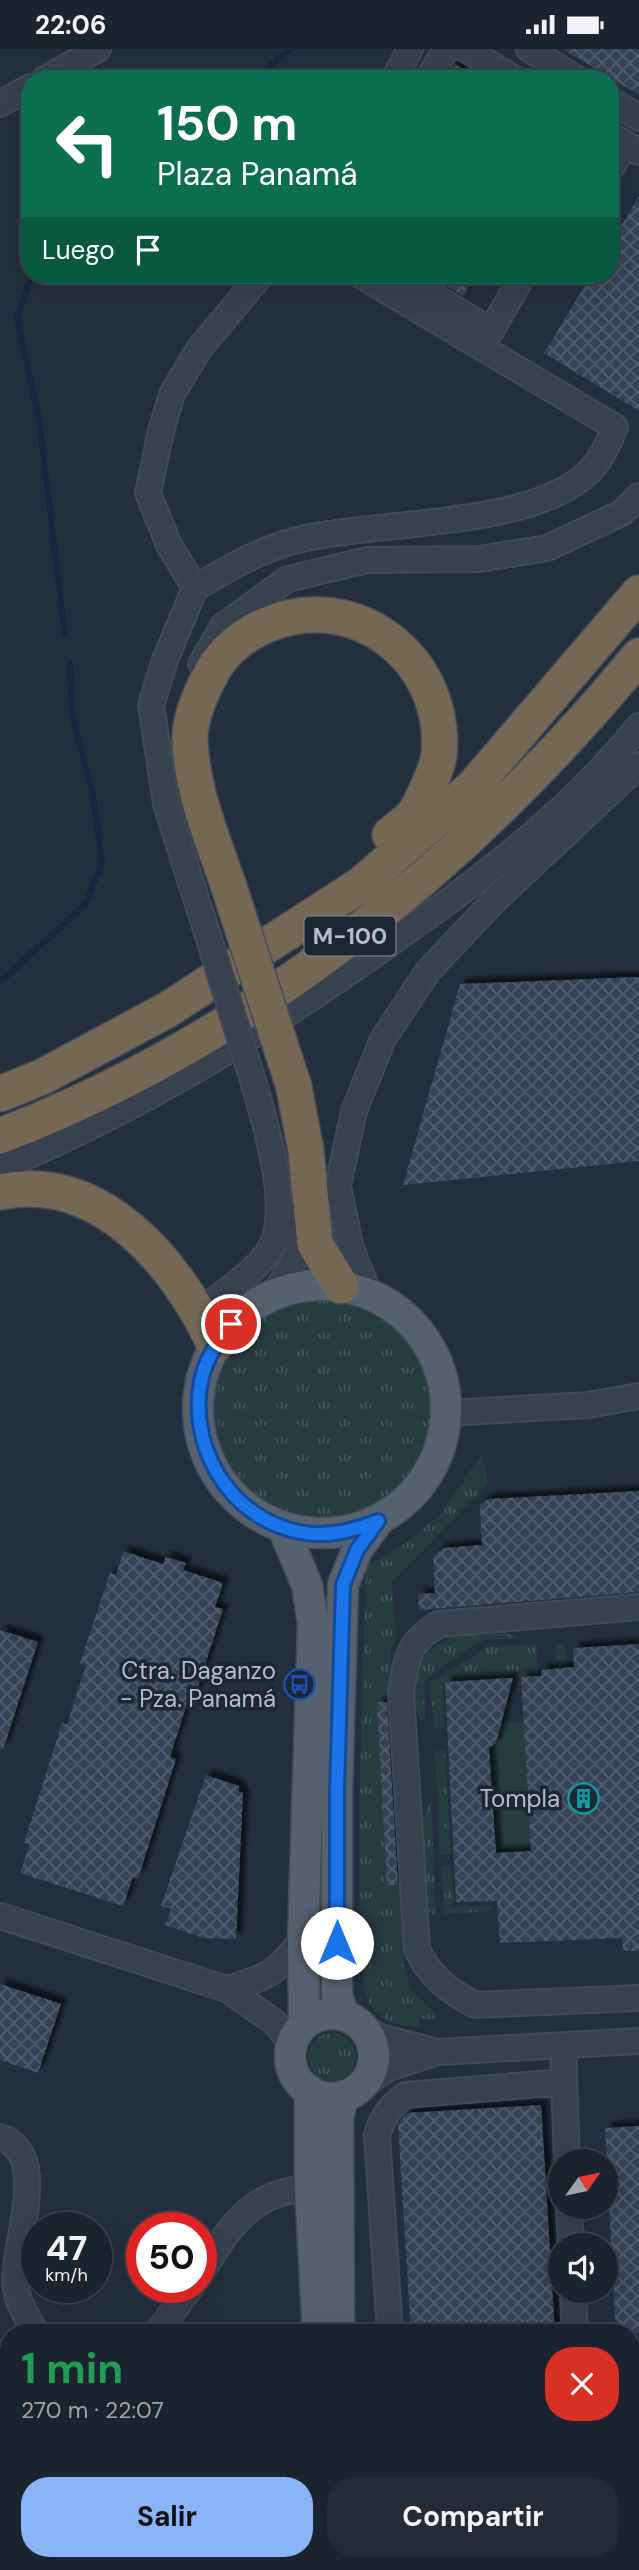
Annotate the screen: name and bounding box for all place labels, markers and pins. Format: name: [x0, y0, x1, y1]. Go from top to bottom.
pin: [201, 1294, 261, 1354]
place label: Ctra. Daganzo - Pza. Panamá: [120, 1655, 276, 1714]
bus stop icon: Ctra. Daganzo - Pza. Panamá: [282, 1668, 316, 1702]
building icon: Tompla: [566, 1782, 600, 1816]
place label: Tompla: [480, 1783, 560, 1814]

